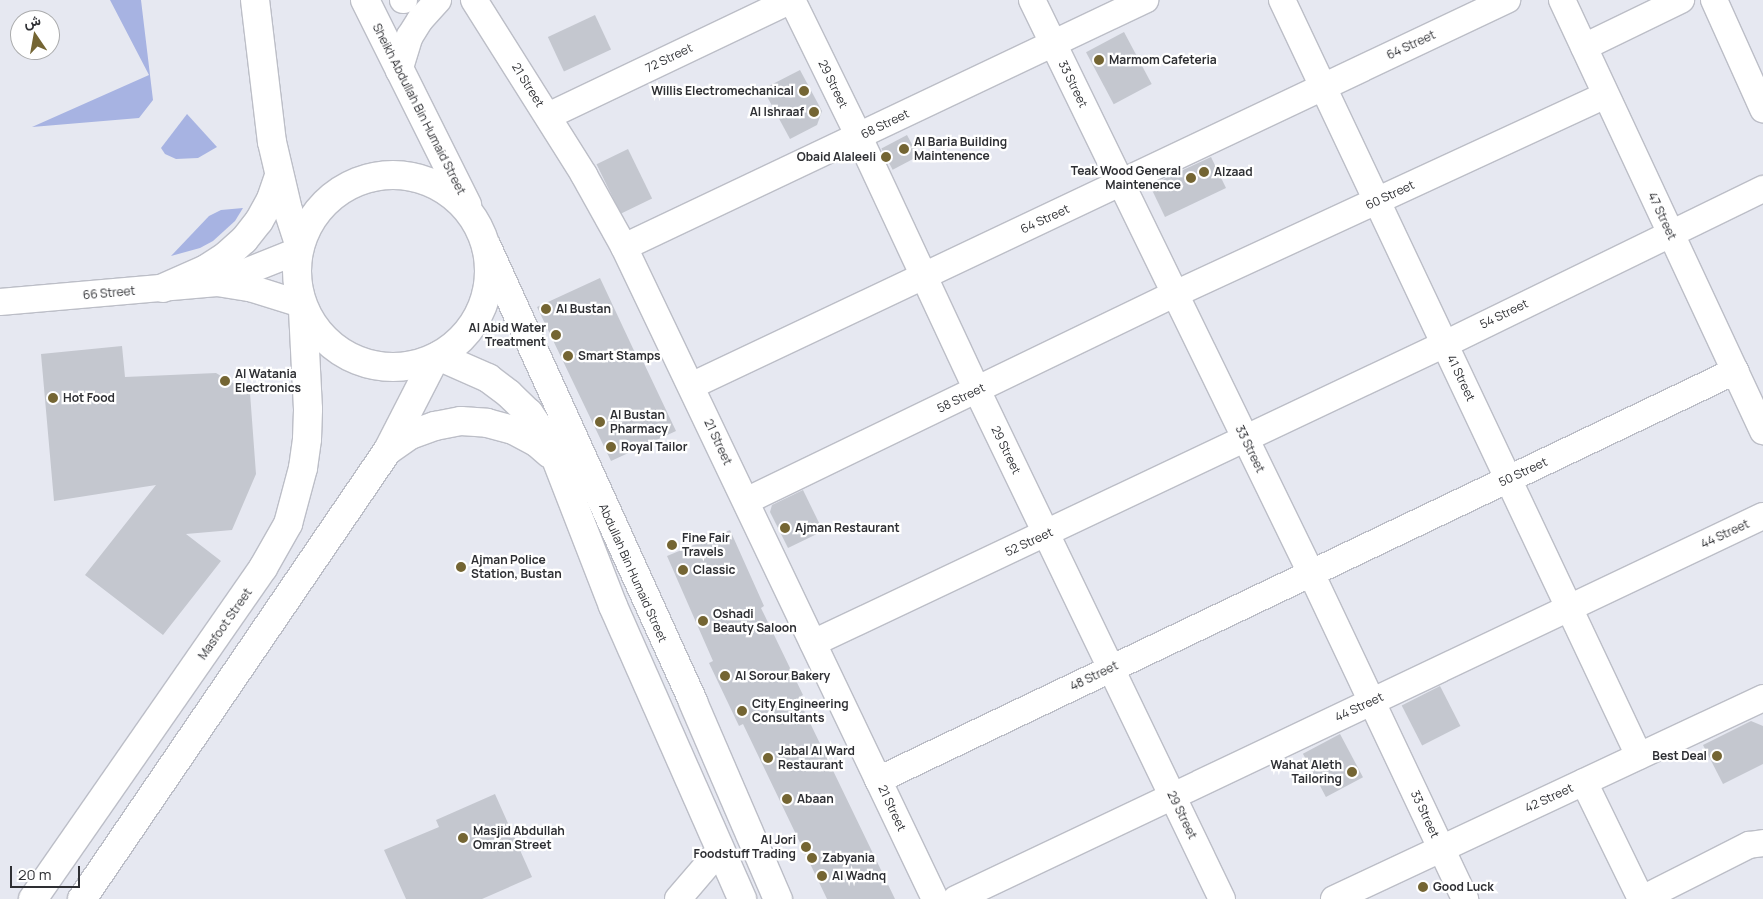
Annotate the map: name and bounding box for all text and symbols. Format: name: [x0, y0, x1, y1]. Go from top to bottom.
north arrow: [10, 10, 60, 60]
text: ش: [22, 10, 42, 32]
street label: Sheikh Abdullah Bin Humaid Street: [369, 21, 469, 197]
street label: 64 Street: [1384, 27, 1438, 63]
street label: 72 Street: [643, 40, 695, 76]
place label: Marmom Cafeteria: [1109, 53, 1217, 67]
marker: Marmom Cafeteria: [1093, 54, 1105, 66]
street label: 29 Street: [815, 58, 851, 110]
street label: 33 Street: [1055, 58, 1091, 110]
street label: 21 Street: [509, 60, 547, 110]
place label: Willis Electromechanical: [651, 84, 794, 98]
marker: Willis Electromechanical: [798, 85, 810, 97]
place label: Al Ishraaf: [750, 105, 804, 119]
marker: Al Ishraaf: [808, 106, 820, 118]
street label: 68 Street: [858, 106, 912, 142]
place label: Al Baria Building Maintenence: [914, 135, 1007, 163]
marker: Al Baria Building Maintenence: [898, 143, 910, 155]
place label: Obaid Alaleeli: [797, 150, 876, 164]
marker: Obaid Alaleeli: [880, 151, 892, 163]
place label: Teak Wood General Maintenence: [1071, 164, 1181, 192]
place label: Alzaad: [1214, 165, 1253, 179]
marker: Alzaad: [1198, 166, 1210, 178]
marker: Teak Wood General Maintenence: [1185, 172, 1197, 184]
street label: 60 Street: [1363, 177, 1417, 213]
street label: 47 Street: [1645, 190, 1679, 242]
street label: 64 Street: [1018, 201, 1072, 237]
street label: 66 Street: [82, 284, 136, 302]
street label: 54 Street: [1478, 296, 1530, 332]
place label: Al Bustan: [556, 302, 611, 316]
marker: Al Bustan: [540, 303, 552, 315]
place label: Al Abid Water Treatment: [469, 321, 546, 349]
marker: Al Abid Water Treatment: [550, 329, 562, 341]
place label: Smart Stamps: [578, 349, 660, 363]
marker: Smart Stamps: [562, 350, 574, 362]
street label: 41 Street: [1444, 353, 1478, 403]
place label: Al Watania Electronics: [235, 367, 301, 395]
marker: Al Watania Electronics: [219, 375, 231, 387]
street label: 58 Street: [935, 380, 987, 416]
place label: Hot Food: [63, 391, 115, 405]
marker: Hot Food: [47, 392, 59, 404]
place label: Al Bustan Pharmacy: [610, 408, 668, 436]
marker: Al Bustan Pharmacy: [594, 416, 606, 428]
street label: 21 Street: [701, 417, 735, 467]
street label: 33 Street: [1232, 423, 1268, 475]
street label: 29 Street: [988, 424, 1024, 476]
place label: Royal Tailor: [621, 440, 688, 454]
marker: Royal Tailor: [605, 441, 617, 453]
street label: 50 Street: [1496, 455, 1550, 489]
street label: Abdullah Bin Humaid Street: [596, 501, 670, 645]
street label: 44 Street: [1698, 517, 1752, 551]
place label: Ajman Restaurant: [795, 521, 900, 535]
marker: Ajman Restaurant: [779, 522, 791, 534]
street label: 52 Street: [1003, 525, 1055, 559]
place label: Fine Fair Travels: [682, 531, 730, 559]
marker: Fine Fair Travels: [666, 539, 678, 551]
place label: Ajman Police Station, Bustan: [471, 553, 562, 581]
marker: Ajman Police Station, Bustan: [455, 561, 467, 573]
place label: Classic: [693, 563, 735, 577]
marker: Classic: [677, 564, 689, 576]
street label: Masfoot Street: [195, 586, 255, 662]
place label: Oshadi Beauty Saloon: [713, 607, 797, 635]
marker: Oshadi Beauty Saloon: [697, 615, 709, 627]
street label: 48 Street: [1068, 658, 1120, 694]
place label: Al Sorour Bakery: [735, 669, 830, 683]
marker: Al Sorour Bakery: [719, 670, 731, 682]
street label: 44 Street: [1332, 690, 1386, 724]
place label: City Engineering Consultants: [752, 697, 849, 725]
marker: City Engineering Consultants: [736, 705, 748, 717]
place label: Jabal Al Ward Restaurant: [778, 744, 855, 772]
place label: Best Deal: [1652, 749, 1707, 763]
marker: Best Deal: [1711, 750, 1723, 762]
marker: Jabal Al Ward Restaurant: [762, 752, 774, 764]
place label: Wahat Aleth Tailoring: [1271, 758, 1342, 786]
marker: Wahat Aleth Tailoring: [1346, 766, 1358, 778]
street label: 42 Street: [1523, 781, 1575, 815]
street label: 21 Street: [875, 783, 909, 833]
street label: 33 Street: [1408, 788, 1442, 840]
street label: 29 Street: [1164, 789, 1200, 841]
place label: Abaan: [797, 792, 834, 806]
marker: Abaan: [781, 793, 793, 805]
place label: Masjid Abdullah Omran Street: [473, 824, 565, 852]
marker: Masjid Abdullah Omran Street: [457, 832, 469, 844]
place label: Al Jori Foodstuff Trading: [694, 833, 796, 861]
marker: Al Jori Foodstuff Trading: [800, 841, 812, 853]
place label: Zabyania: [822, 851, 875, 865]
marker: Zabyania: [806, 852, 818, 864]
scale bar: [12, 856, 82, 888]
text: 20 m: [18, 864, 51, 885]
place label: Al Wadnq: [832, 869, 886, 883]
marker: Al Wadnq: [816, 870, 828, 882]
place label: Good Luck: [1433, 880, 1494, 894]
marker: Good Luck: [1417, 881, 1429, 893]

